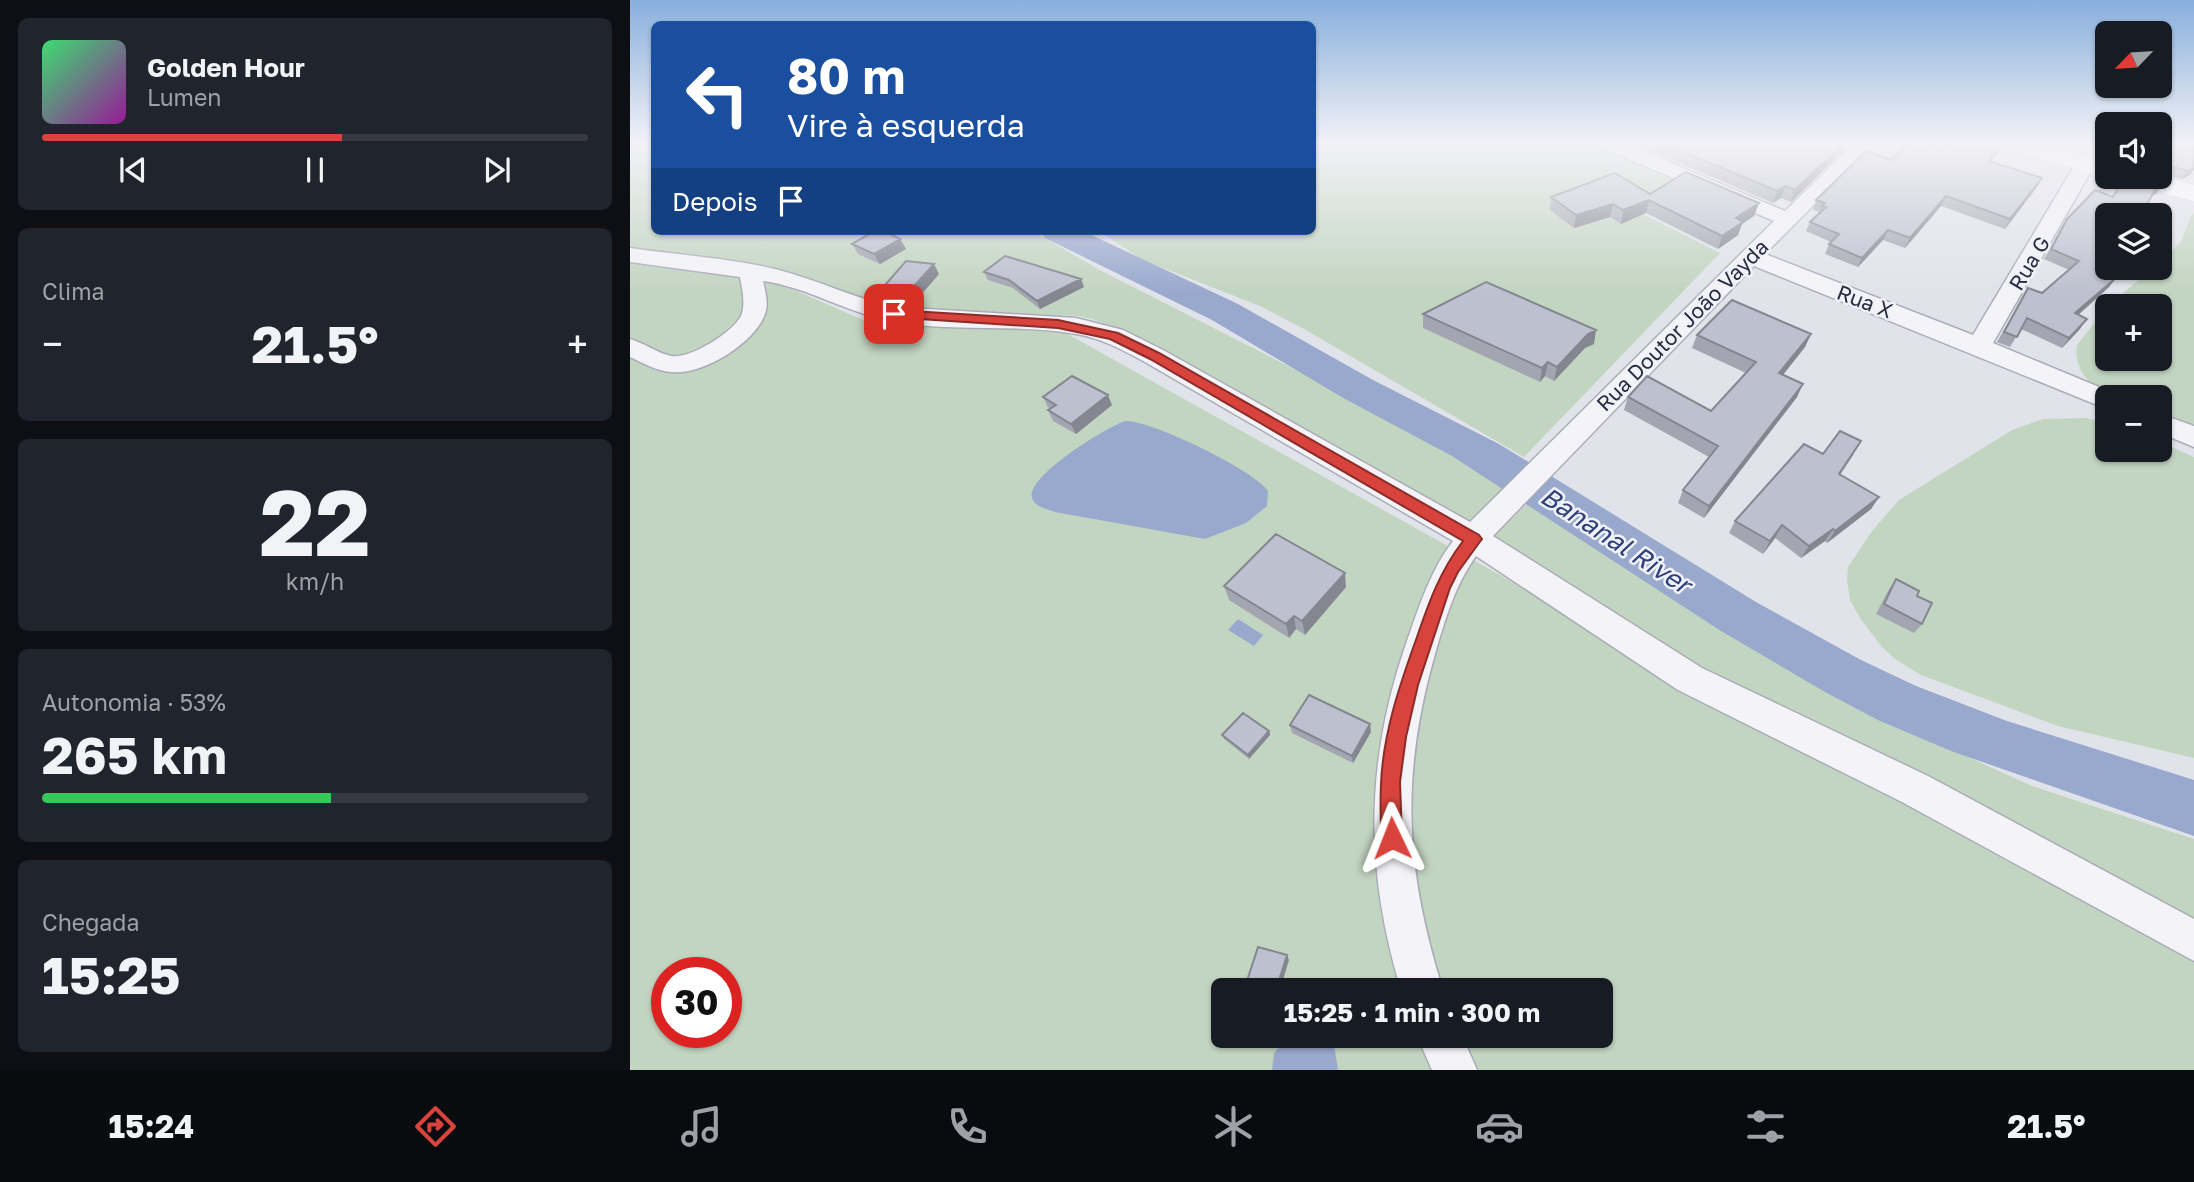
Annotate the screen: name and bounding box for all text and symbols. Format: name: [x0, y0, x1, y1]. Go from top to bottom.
north arrow: [2095, 21, 2172, 98]
map controls: [2095, 21, 2172, 462]
text: 80 m: [787, 46, 905, 105]
icon: left: [672, 49, 763, 140]
text: Golden Hour: [147, 52, 305, 83]
text: Lumen: [147, 83, 221, 111]
text: Vire à esquerda: [787, 106, 1025, 144]
button: sound: [2095, 112, 2172, 189]
icon: previous: [114, 151, 152, 189]
icon: pause: [296, 151, 334, 189]
icon: next: [478, 151, 516, 189]
icon: arrive: [772, 182, 810, 220]
text: Depois: [672, 186, 758, 217]
button: layers: [2095, 203, 2172, 280]
street label: Rua G: [2003, 231, 2055, 295]
street label: Rua Doutor João Vayda: [1591, 234, 1773, 416]
text: Clima: [42, 277, 105, 305]
street label: Rua X: [1833, 279, 1897, 323]
pin: [864, 284, 924, 344]
button: +: [2095, 294, 2172, 371]
icon: arrive: [875, 295, 913, 333]
text: 21.5°: [251, 312, 379, 374]
text: −: [42, 321, 63, 366]
text: +: [567, 321, 588, 366]
button: −: [2095, 385, 2172, 462]
text: 22: [259, 467, 371, 576]
water label: Bananal River: [1535, 480, 1700, 602]
text: km/h: [286, 567, 344, 595]
text: Autonomia · 53%: [42, 688, 226, 716]
text: 265 km: [42, 723, 227, 785]
position arrow: [1355, 801, 1429, 875]
text: Chegada: [42, 908, 139, 936]
text: 15:25: [42, 943, 181, 1005]
speed limit sign: 30: [651, 957, 742, 1048]
text: 15:25 · 1 min · 300 m: [1284, 997, 1540, 1028]
icon: directions: [411, 1102, 460, 1151]
icon: music: [677, 1102, 726, 1151]
icon: phone: [943, 1102, 992, 1151]
icon: climate: [1209, 1102, 1258, 1151]
icon: car: [1475, 1102, 1524, 1151]
icon: filters: [1741, 1102, 1790, 1151]
text: 15:24: [108, 1107, 194, 1145]
text: 21.5°: [2007, 1107, 2085, 1145]

